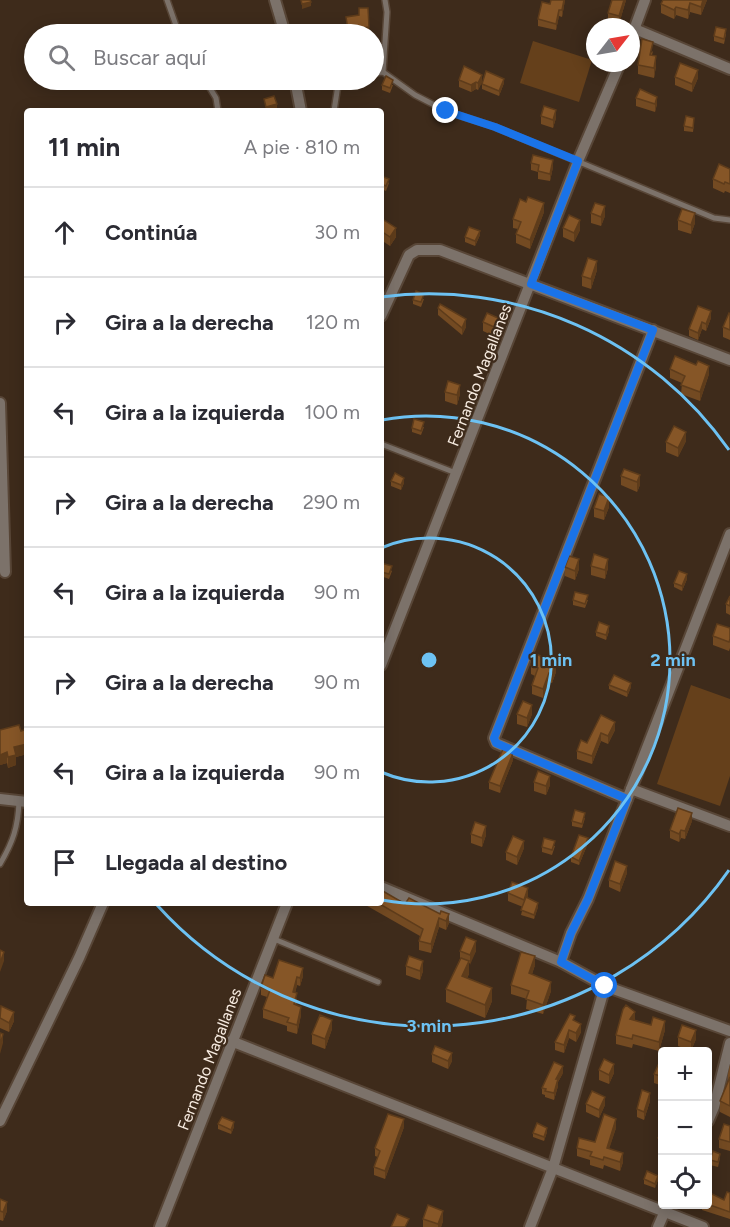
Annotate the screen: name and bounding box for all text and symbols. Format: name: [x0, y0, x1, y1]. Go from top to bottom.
north arrow: [586, 18, 640, 72]
search box: [24, 24, 384, 90]
icon: search: [45, 41, 78, 74]
text: Buscar aquí: [93, 44, 206, 71]
route end: [432, 97, 458, 123]
text: 11 min: [48, 131, 120, 163]
text: A pie · 810 m: [244, 135, 360, 159]
icon: ahead: [48, 216, 81, 249]
text: Continúa: [105, 219, 198, 246]
text: 30 m: [314, 220, 360, 244]
street label: Fernando Magallanes: [444, 301, 515, 449]
icon: right: [48, 306, 81, 339]
text: Gira a la derecha: [105, 309, 274, 336]
text: 120 m: [306, 310, 360, 334]
icon: left: [48, 396, 81, 429]
text: Gira a la izquierda: [105, 399, 285, 426]
text: 100 m: [304, 400, 360, 424]
icon: right: [48, 486, 81, 519]
text: Gira a la derecha: [105, 489, 274, 516]
text: 290 m: [303, 490, 360, 514]
icon: left: [48, 576, 81, 609]
text: Gira a la izquierda: [105, 579, 285, 606]
text: 90 m: [314, 580, 360, 604]
text: 1 min: [530, 649, 572, 671]
text: 2 min: [650, 649, 696, 671]
centre of rings: [419, 650, 439, 670]
icon: right: [48, 666, 81, 699]
text: Gira a la derecha: [105, 669, 274, 696]
text: 90 m: [314, 670, 360, 694]
icon: left: [48, 756, 81, 789]
text: Gira a la izquierda: [105, 759, 285, 786]
text: 90 m: [314, 760, 360, 784]
icon: arrive: [48, 846, 81, 879]
text: Llegada al destino: [105, 849, 287, 876]
route start: [591, 972, 617, 998]
street label: Fernando Magallanes: [174, 985, 245, 1133]
text: 3 min: [407, 1015, 451, 1037]
map controls: [658, 1047, 712, 1209]
button: +: [658, 1047, 712, 1101]
button: −: [658, 1101, 712, 1155]
button: locate: [658, 1155, 712, 1209]

